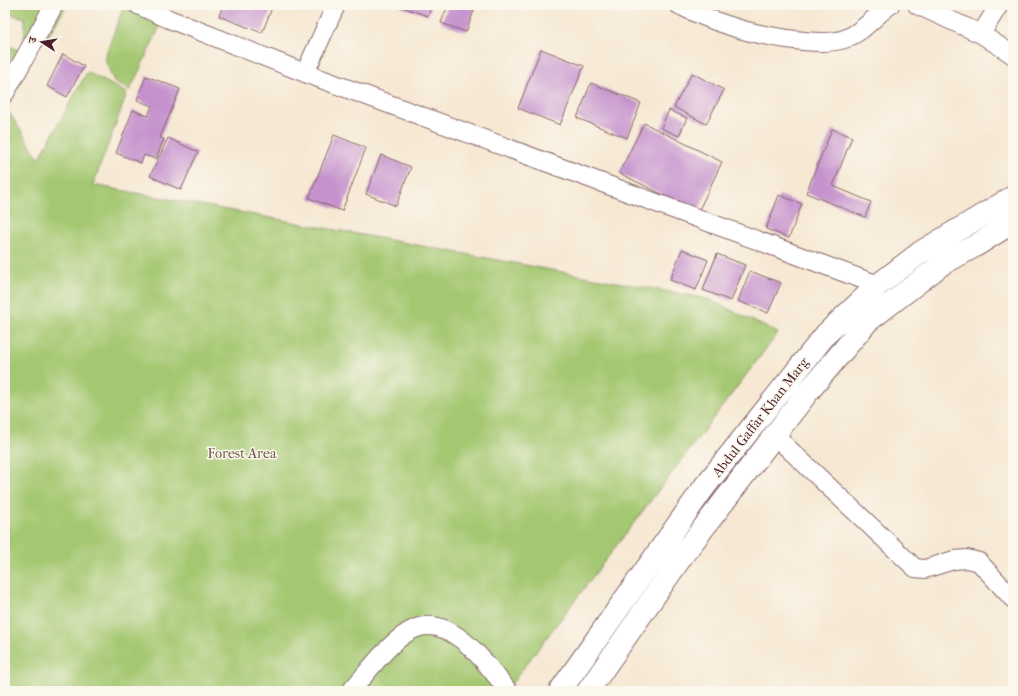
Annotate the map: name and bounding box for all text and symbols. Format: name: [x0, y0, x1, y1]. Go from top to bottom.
north arrow: [22, 22, 62, 62]
text: उ: [26, 35, 40, 45]
street label: Abdul Gaffar Khan Marg: [708, 354, 813, 481]
park label: Forest Area: [208, 445, 277, 462]

